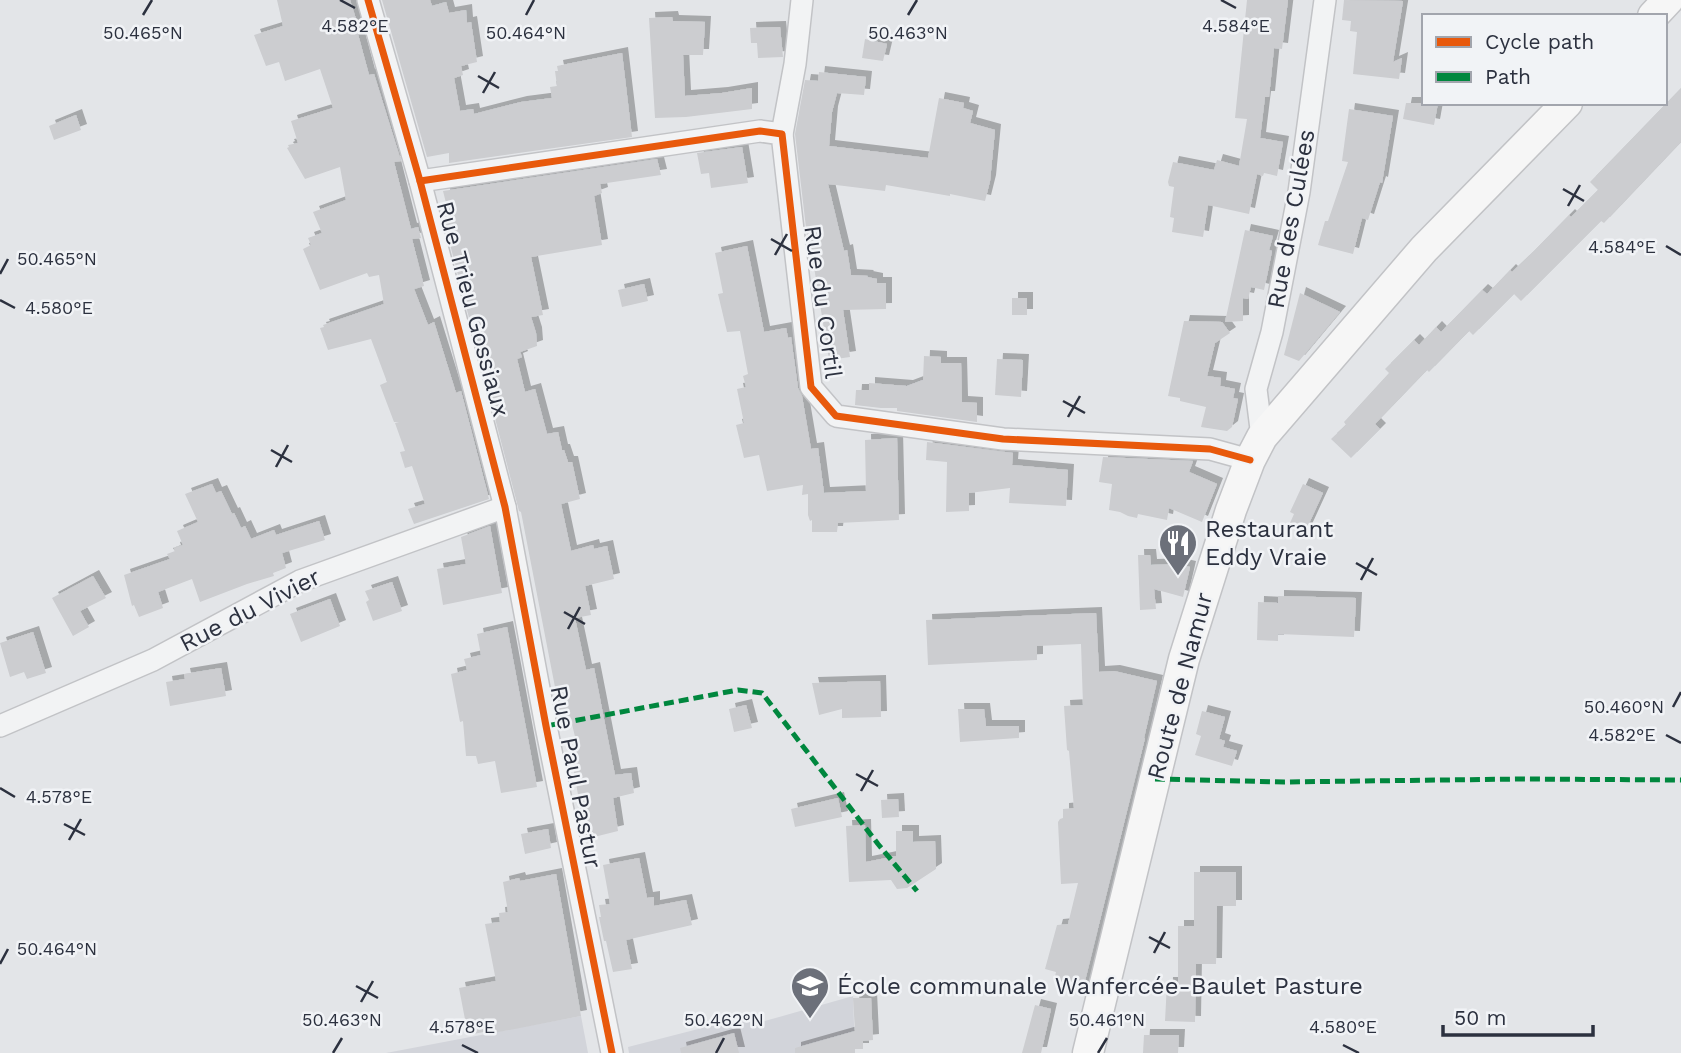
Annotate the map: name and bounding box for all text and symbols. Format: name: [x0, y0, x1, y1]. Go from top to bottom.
legend: [1422, 14, 1667, 105]
text: 4.582°E: [321, 15, 389, 36]
text: 4.584°E: [1202, 15, 1270, 36]
text: 50.465°N: [103, 22, 183, 43]
text: 50.464°N: [486, 22, 566, 43]
text: 50.463°N: [868, 22, 948, 43]
text: Cycle path: [1485, 29, 1594, 54]
text: Path: [1485, 64, 1531, 89]
street label: Rue des Culées: [1261, 127, 1321, 311]
street label: Rue Trieu Gossiaux: [431, 198, 515, 420]
street label: Rue du Cortil: [798, 224, 848, 381]
text: 4.584°E: [1588, 236, 1656, 257]
text: 50.465°N: [17, 248, 97, 269]
text: 4.580°E: [25, 297, 93, 318]
place label: Restaurant Eddy Vraie: [1205, 515, 1333, 571]
restaurant icon: Restaurant Eddy Vraie: [1157, 522, 1199, 577]
street label: Rue du Vivier: [175, 562, 325, 657]
street label: Route de Namur: [1142, 589, 1218, 783]
street label: Rue Paul Pastur: [545, 683, 608, 871]
text: 50.460°N: [1584, 696, 1664, 717]
text: 4.582°E: [1588, 724, 1656, 745]
text: 4.578°E: [26, 786, 92, 807]
text: 50.464°N: [17, 938, 97, 959]
school or university icon: École communale Wanfercée-Baulet Pasture: [789, 965, 831, 1020]
place label: École communale Wanfercée-Baulet Pasture: [837, 972, 1363, 1000]
scale bar: [1443, 993, 1594, 1038]
text: 50 m: [1454, 1005, 1506, 1030]
text: 50.463°N: [302, 1009, 382, 1030]
text: 50.462°N: [684, 1009, 764, 1030]
text: 50.461°N: [1069, 1009, 1145, 1030]
text: 4.578°E: [429, 1016, 495, 1037]
text: 4.580°E: [1309, 1016, 1377, 1037]

